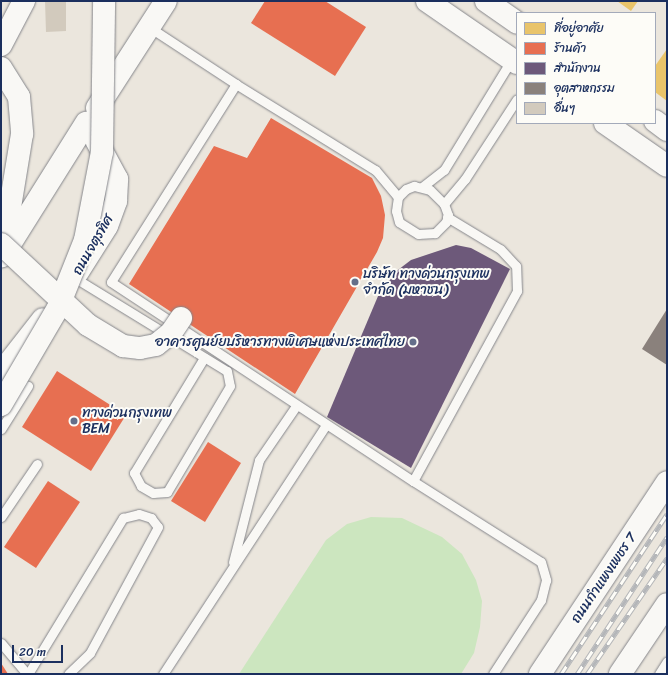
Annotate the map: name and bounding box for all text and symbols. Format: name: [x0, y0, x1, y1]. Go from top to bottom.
legend: [516, 12, 656, 124]
text: ที่อยู่อาศัย: [554, 17, 604, 39]
text: ร้านค้า: [554, 37, 586, 59]
text: สำนักงาน: [554, 57, 601, 79]
text: อุตสาหกรรม: [554, 77, 615, 99]
text: อื่นๆ: [554, 97, 575, 119]
street label: ถนนจตุรทิศ: [69, 212, 117, 278]
place label: บริษัท ทางด่วนกรุงเทพ จำกัด (มหาชน): [363, 266, 490, 298]
marker: บริษัท ทางด่วนกรุงเทพ จำกัด (มหาชน): [350, 277, 360, 287]
place label: อาคารศูนย์ยบริหารทางพิเศษแห่งประเทศไทย: [155, 334, 405, 350]
marker: อาคารศูนย์ยบริหารทางพิเศษแห่งประเทศไทย: [408, 337, 418, 347]
place label: ทางด่วนกรุงเทพ BEM: [82, 405, 172, 438]
marker: ทางด่วนกรุงเทพ BEM: [69, 416, 79, 426]
street label: ถนนกำแพงเพชร 7: [568, 530, 640, 626]
scale bar: [14, 637, 65, 663]
text: 20 m: [19, 641, 46, 663]

